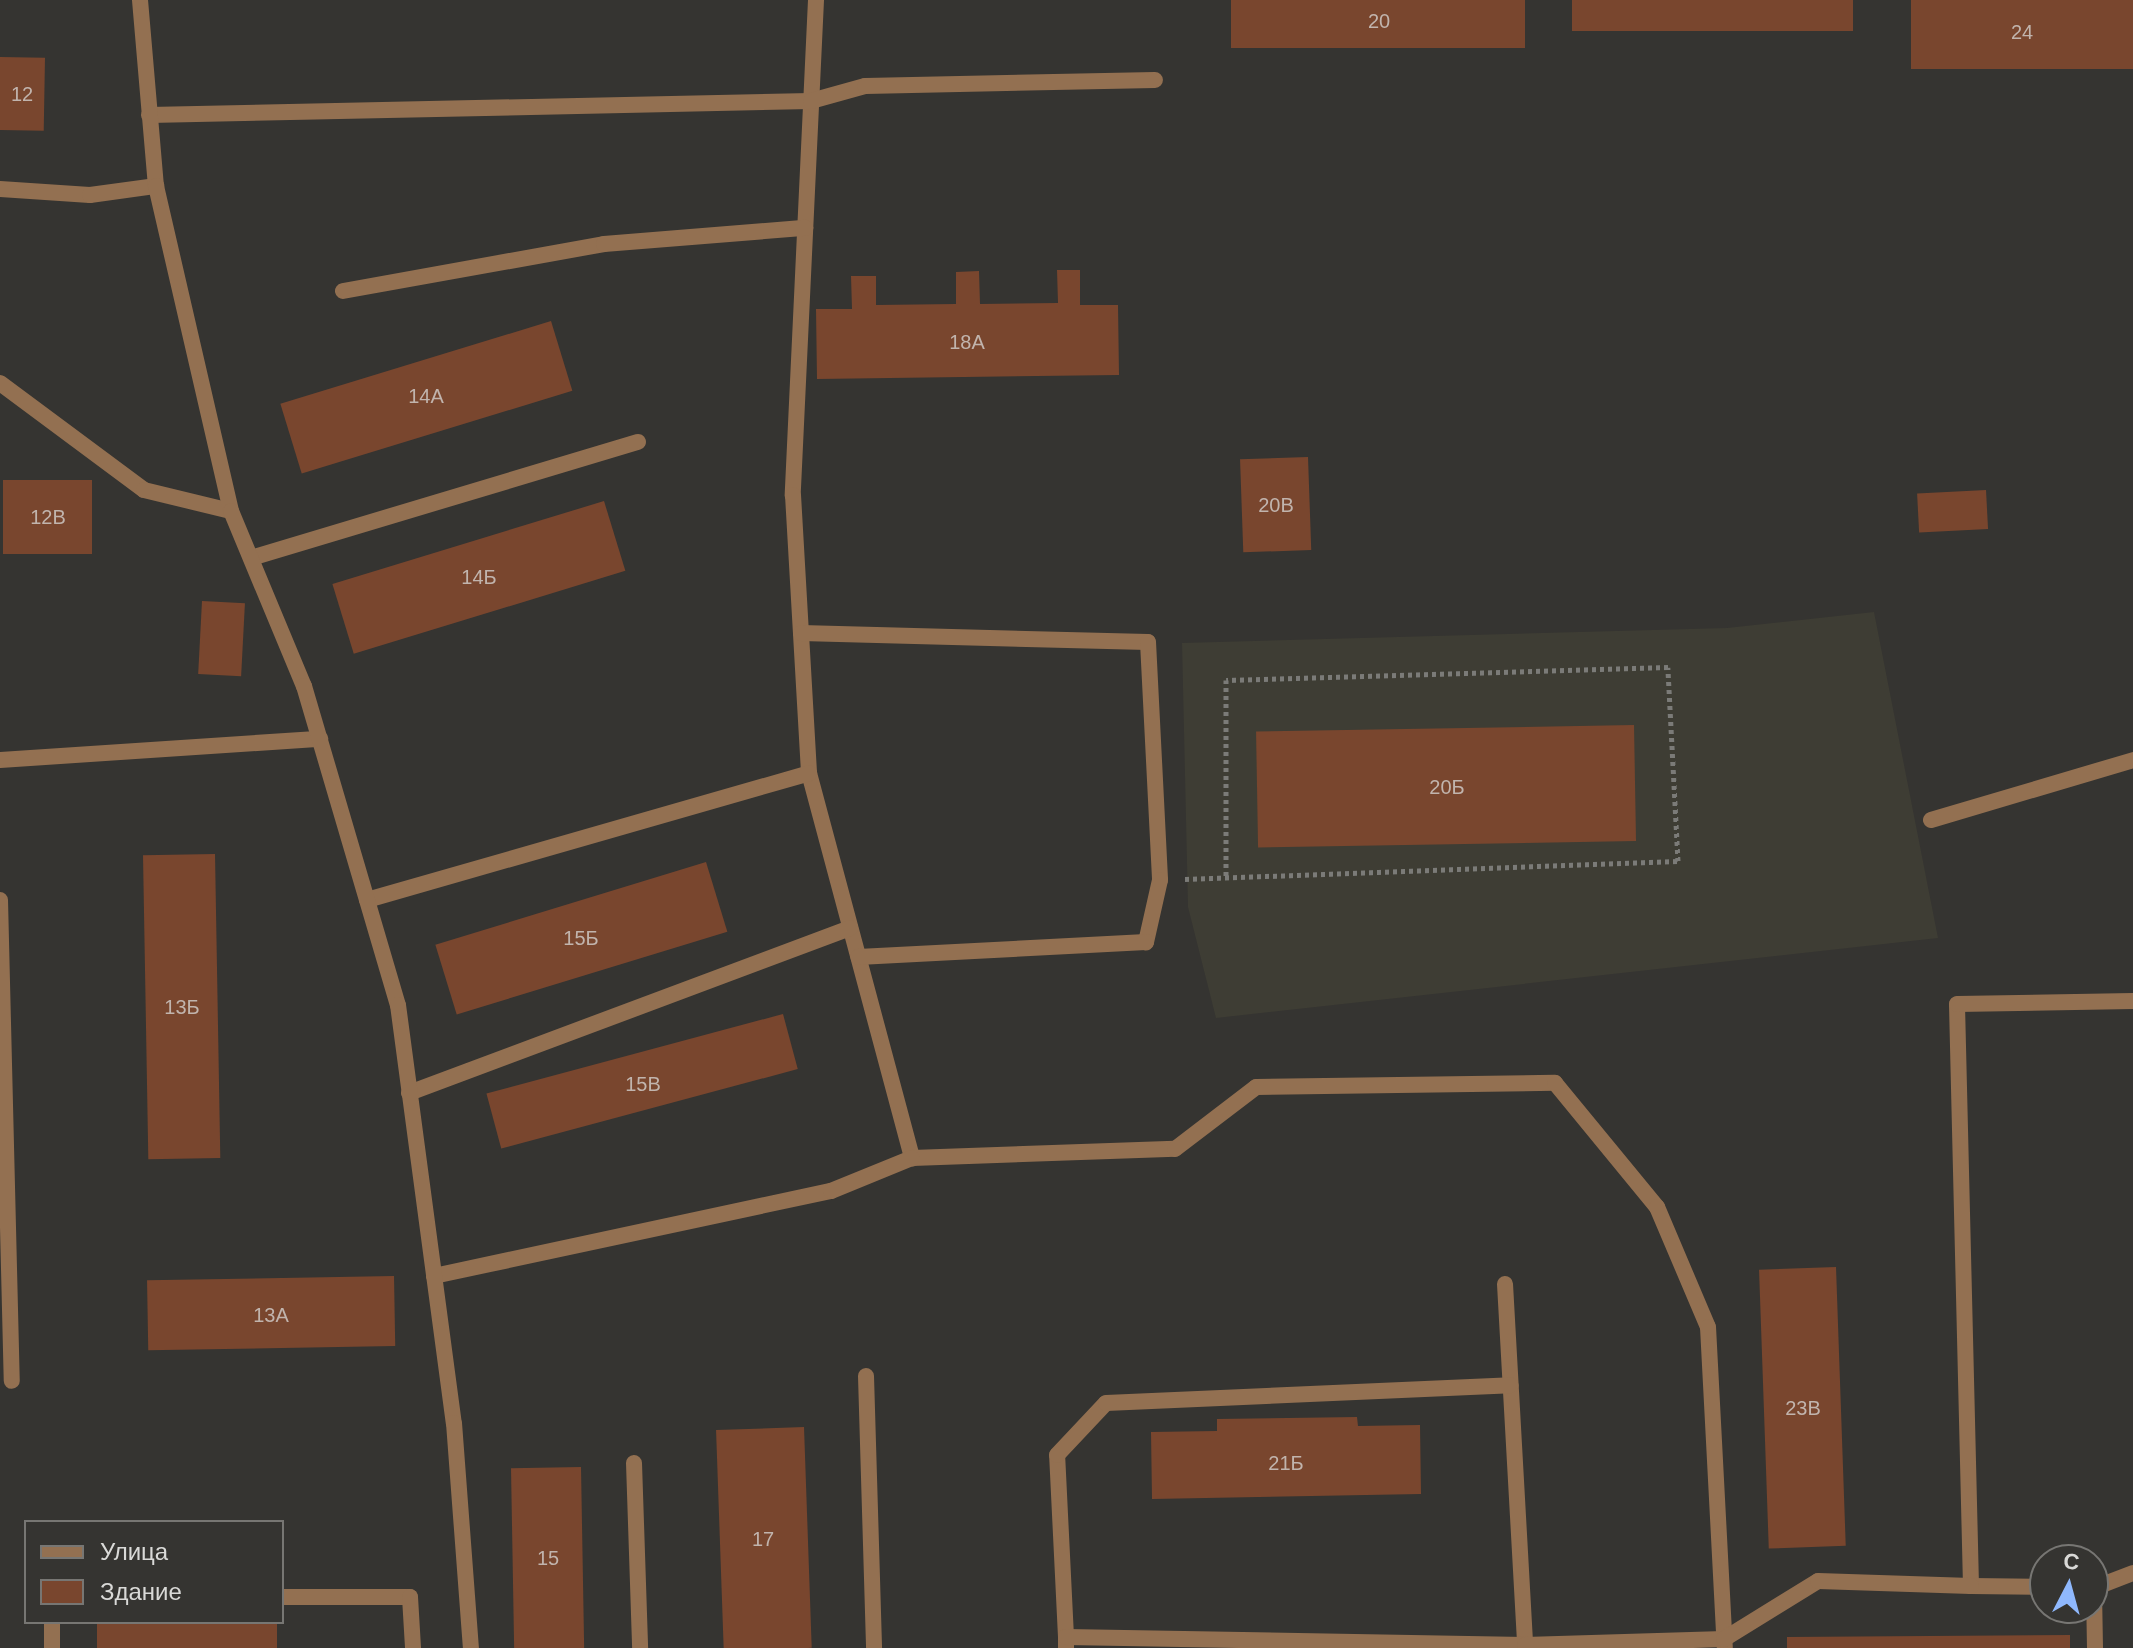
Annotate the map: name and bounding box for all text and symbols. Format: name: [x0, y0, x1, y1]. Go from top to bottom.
house number: 20: [1368, 9, 1390, 33]
house number: 24: [2011, 20, 2033, 44]
house number: 12: [11, 82, 33, 106]
house number: 18А: [949, 330, 985, 354]
house number: 14А: [408, 384, 444, 408]
house number: 20В: [1258, 493, 1294, 517]
house number: 12В: [30, 505, 66, 529]
house number: 14Б: [461, 565, 497, 589]
house number: 20Б: [1429, 775, 1465, 799]
house number: 15Б: [563, 926, 599, 950]
house number: 13Б: [164, 995, 200, 1019]
house number: 15В: [625, 1072, 661, 1096]
house number: 13А: [253, 1303, 289, 1327]
house number: 23В: [1785, 1396, 1821, 1420]
house number: 21Б: [1268, 1451, 1304, 1475]
legend: [24, 1520, 284, 1624]
house number: 17: [752, 1527, 774, 1551]
text: Улица: [100, 1538, 168, 1565]
north arrow: [2029, 1544, 2109, 1624]
house number: 15: [537, 1546, 559, 1570]
text: С: [2062, 1548, 2081, 1575]
text: Здание: [100, 1578, 182, 1605]

